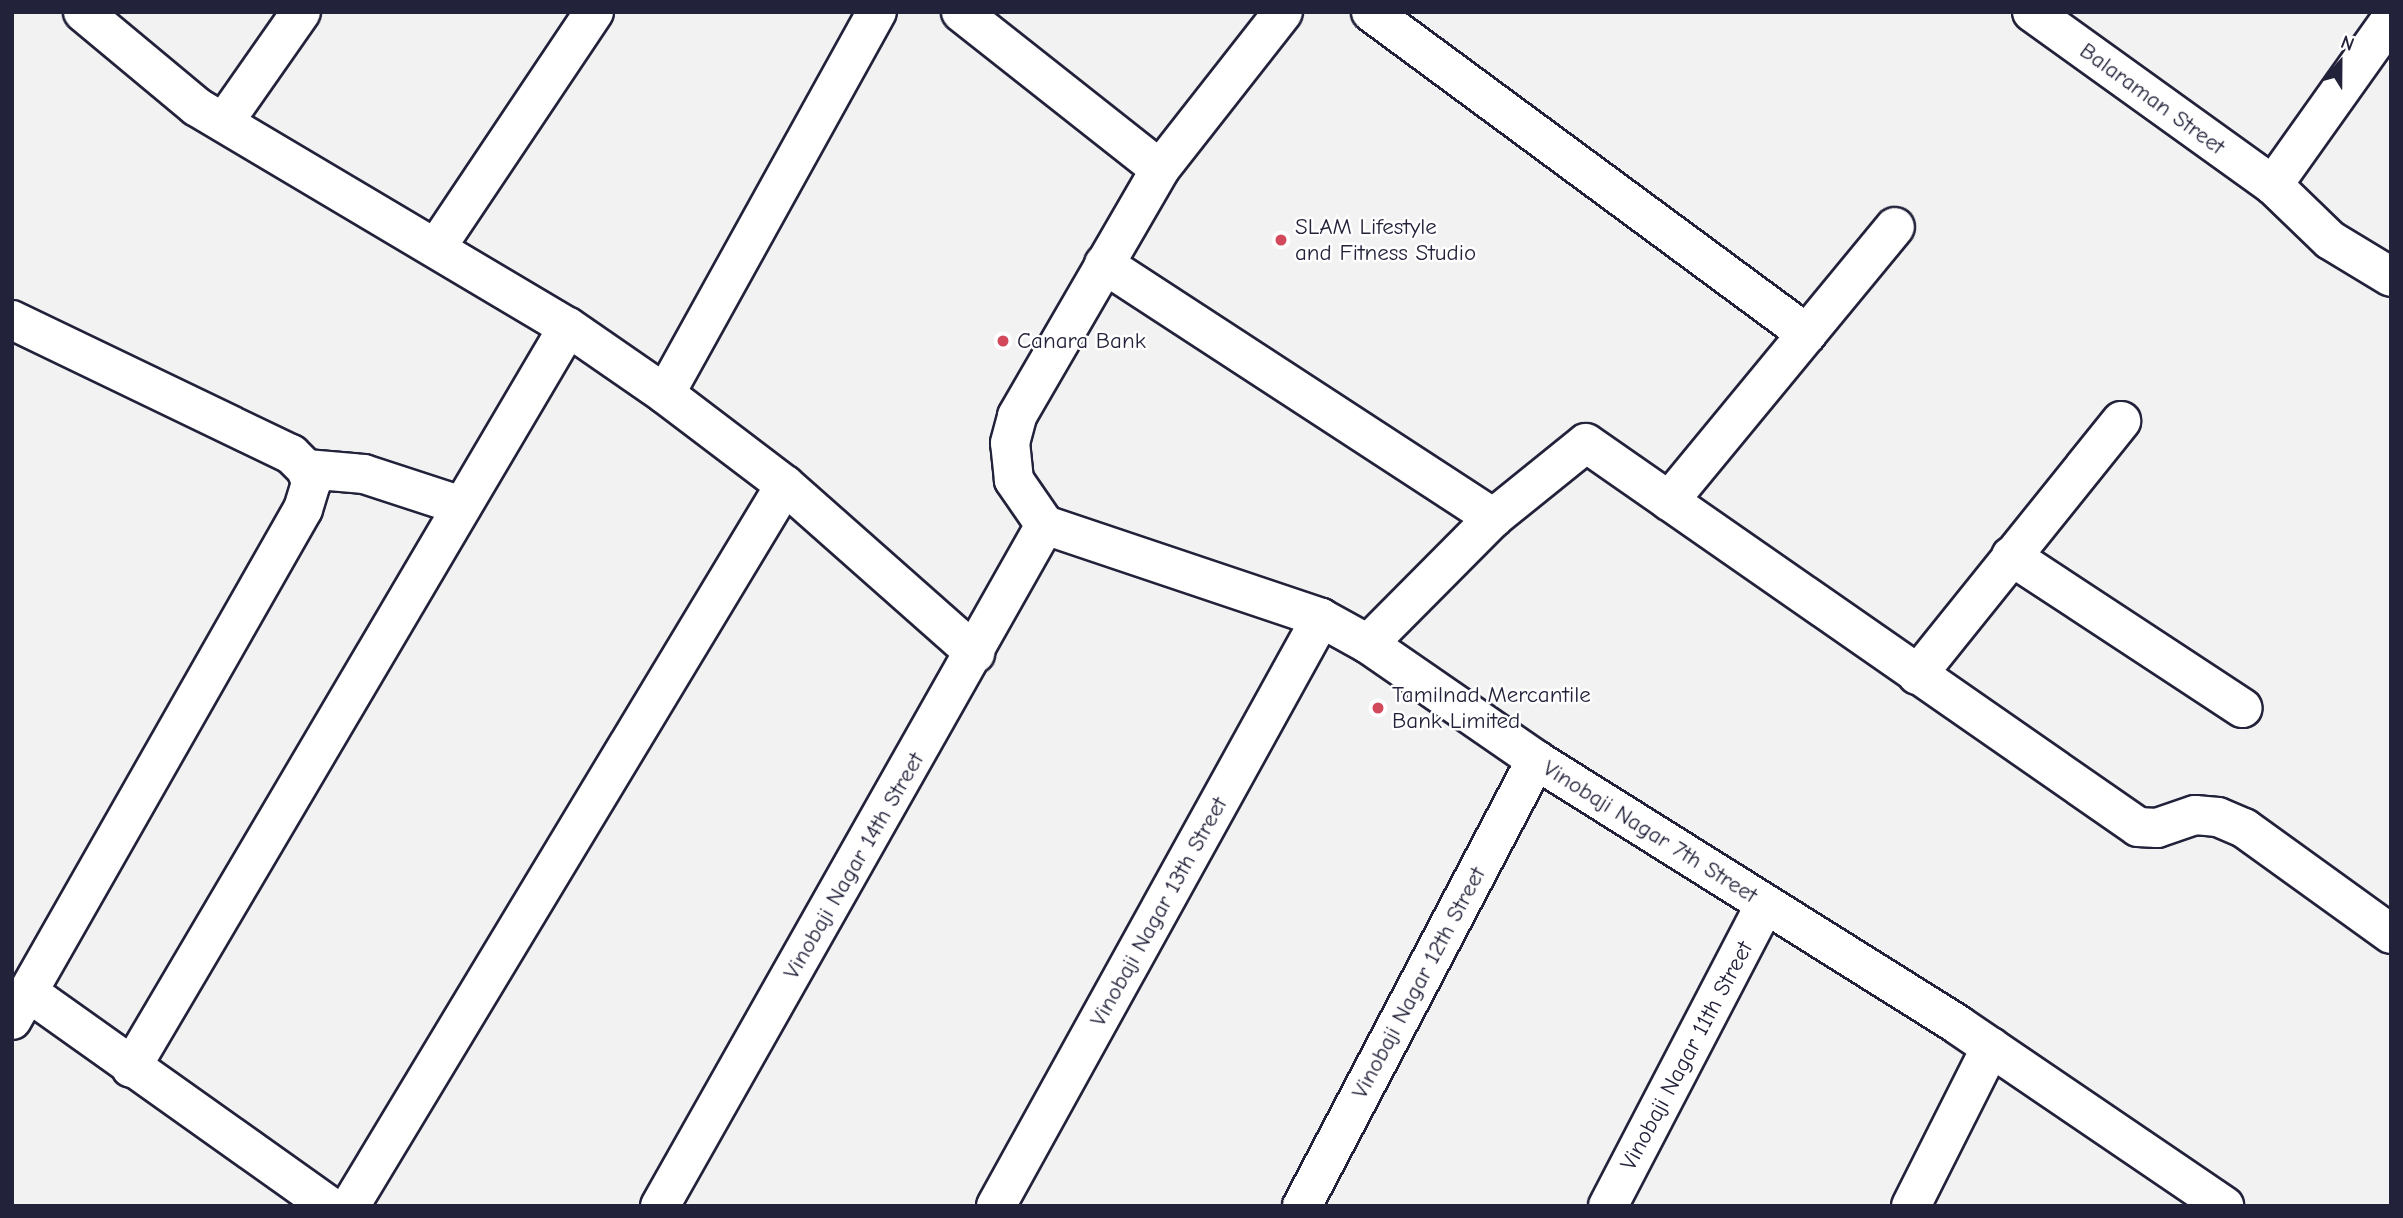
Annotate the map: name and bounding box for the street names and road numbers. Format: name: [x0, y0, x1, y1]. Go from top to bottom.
street label: Balaraman Street: [2074, 37, 2230, 161]
street label: Vinobaji Nagar 14th Street: [778, 748, 930, 984]
street label: Vinobaji Nagar 7th Street: [1538, 755, 1762, 909]
street label: Vinobaji Nagar 13th Street: [1084, 793, 1234, 1031]
street label: Vinobaji Nagar 12th Street: [1346, 863, 1492, 1103]
street label: Vinobaji Nagar 11th Street: [1615, 937, 1759, 1175]

